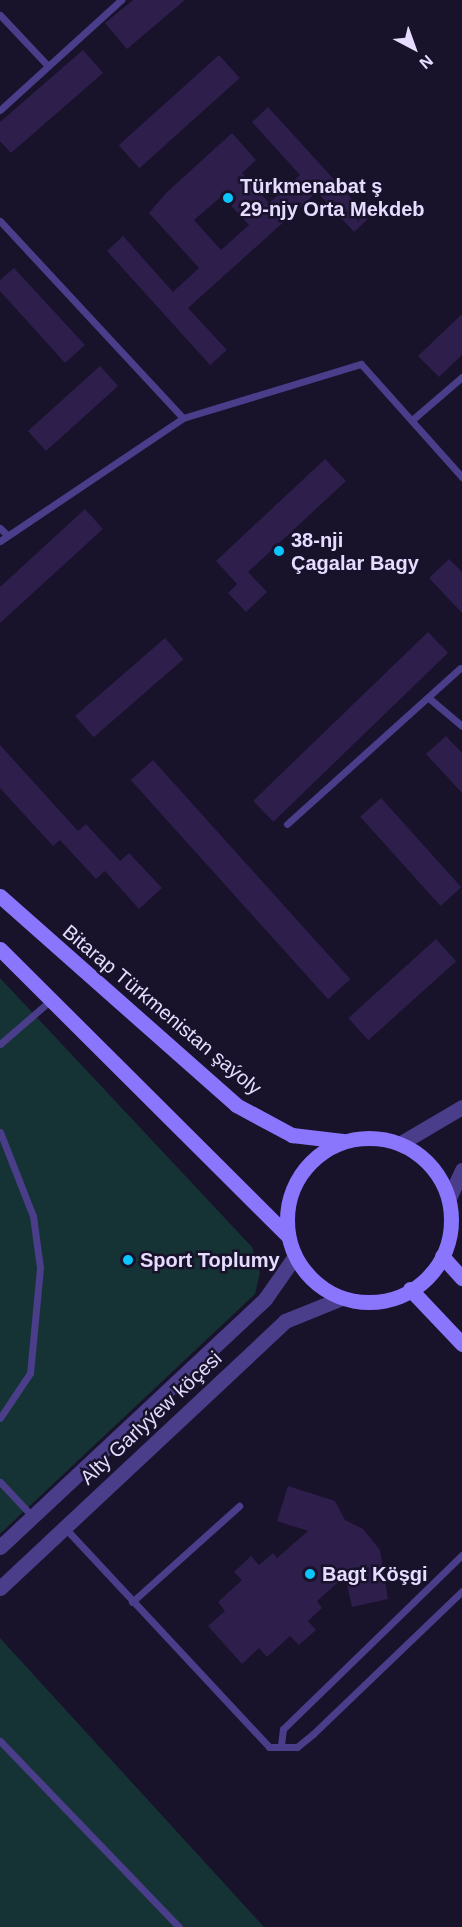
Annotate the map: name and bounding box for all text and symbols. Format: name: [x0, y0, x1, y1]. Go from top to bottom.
north arrow: [384, 18, 444, 78]
text: N: [416, 52, 436, 72]
place label: Türkmenabat ş 29-njy Orta Mekdeb: [240, 174, 425, 221]
marker: Türkmenabat ş 29-njy Orta Mekdeb: [221, 191, 235, 205]
place label: 38-nji Çagalar Bagy: [291, 528, 419, 575]
marker: 38-nji Çagalar Bagy: [272, 544, 286, 558]
street label: Bitarap Türkmenistan şaýoly: [58, 920, 266, 1100]
place label: Sport Toplumy: [140, 1248, 280, 1272]
marker: Sport Toplumy: [121, 1253, 135, 1267]
street label: Alty Garlyýew köçesi: [75, 1346, 227, 1490]
place label: Bagt Köşgi: [322, 1562, 428, 1586]
marker: Bagt Köşgi: [303, 1567, 317, 1581]

